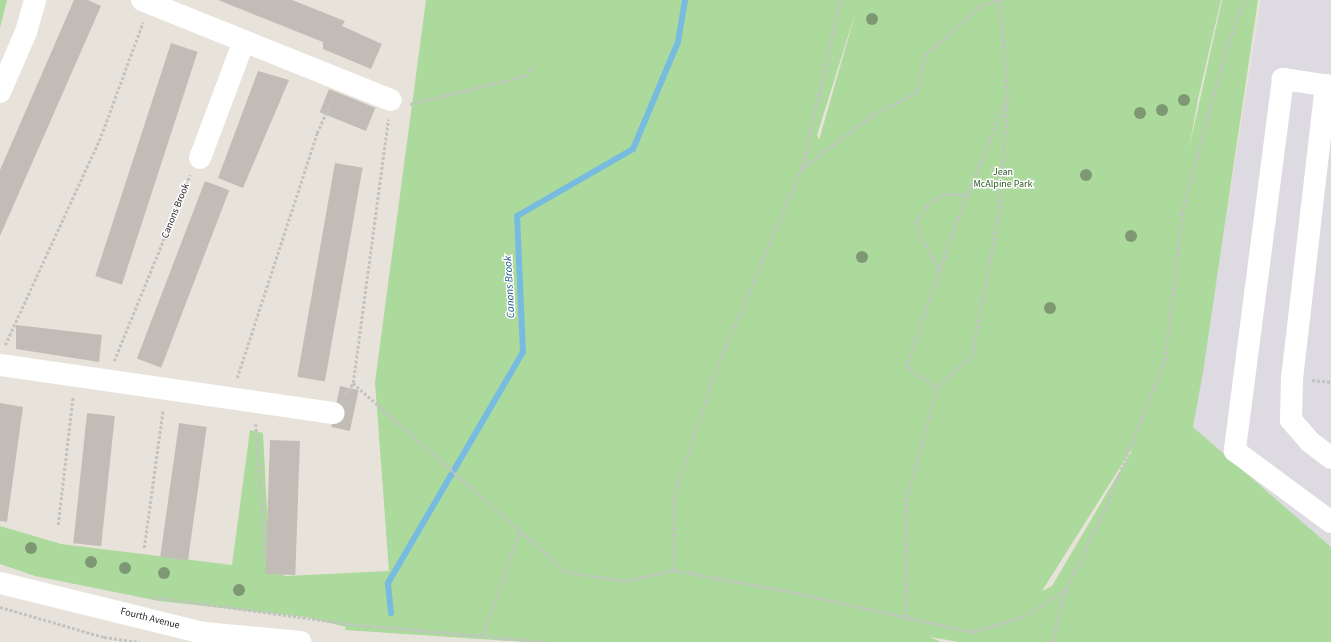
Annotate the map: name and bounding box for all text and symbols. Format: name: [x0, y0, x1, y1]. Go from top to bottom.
park label: Jean McAlpine Park: [974, 166, 1032, 190]
street label: Canons Brook: [160, 182, 192, 240]
water label: Canons Brook: [502, 256, 518, 318]
street label: Fourth Avenue: [119, 606, 181, 632]

